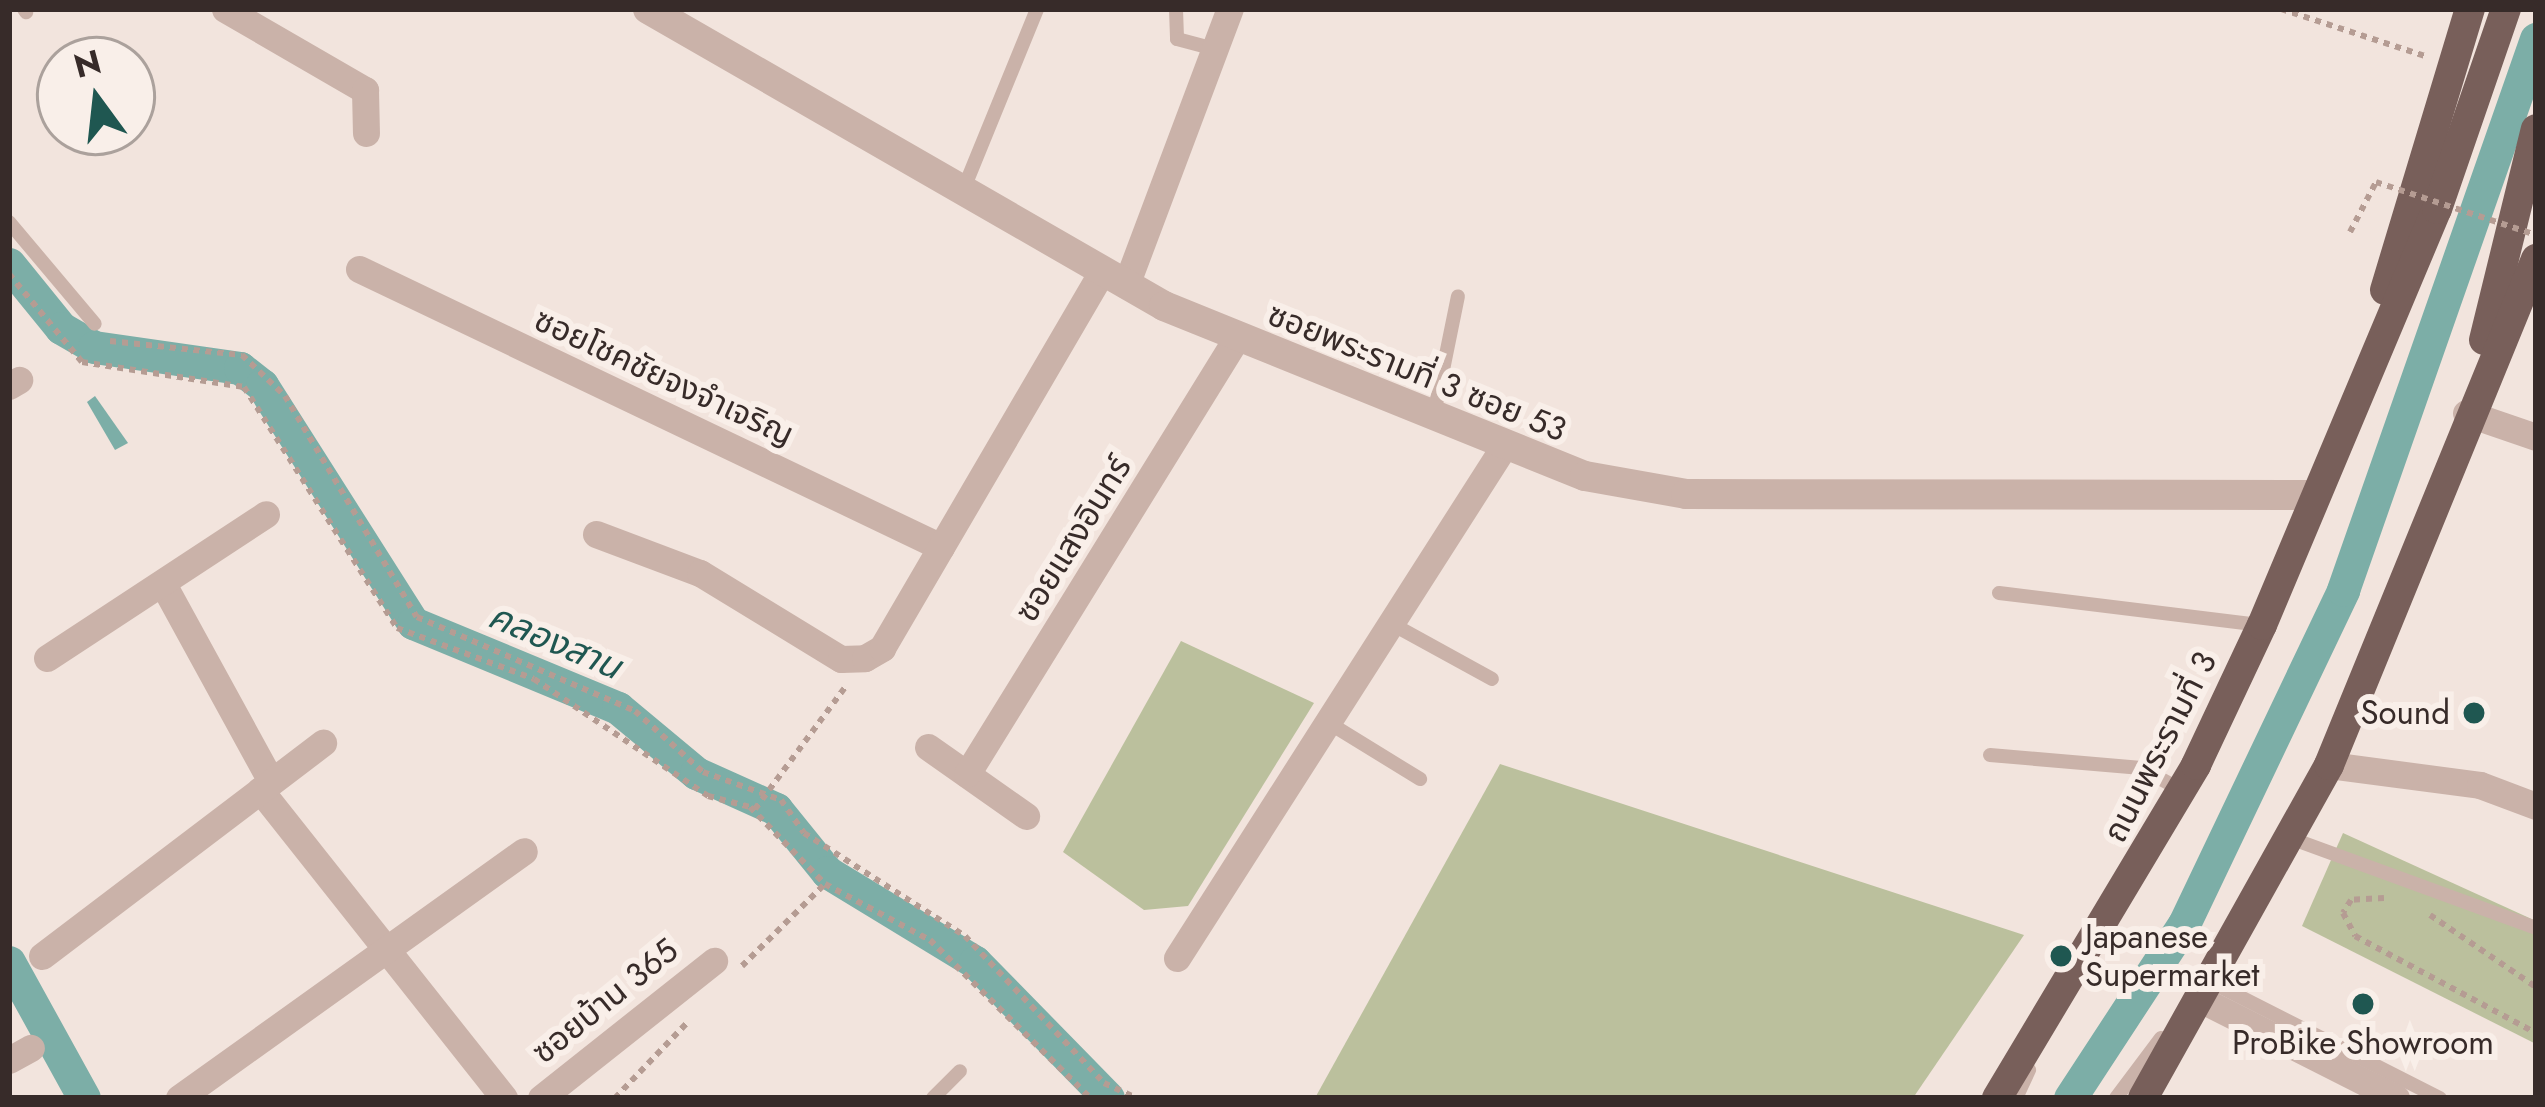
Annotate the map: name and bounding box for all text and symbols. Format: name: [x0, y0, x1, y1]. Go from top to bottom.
north arrow: [36, 36, 156, 156]
text: N: [69, 38, 106, 90]
street label: ซอยพระรามที่ 3 ซอย 53: [1262, 294, 1572, 450]
street label: ซอยโชคชัยจงจำเจริญ: [528, 300, 800, 454]
street label: ซอยแสงอินทร์: [1007, 449, 1139, 629]
water label: คลองสาน: [482, 594, 628, 688]
street label: ถนนพระรามที่ 3: [2095, 645, 2225, 849]
place label: Sound: [2360, 693, 2450, 733]
marker: Sound: [2461, 700, 2487, 726]
place label: Japanese Supermarket: [2085, 917, 2259, 995]
street label: ซอยบ้าน 365: [524, 930, 686, 1072]
marker: Japanese Supermarket: [2048, 943, 2074, 969]
marker: ProBike Showroom: [2350, 991, 2376, 1017]
place label: ProBike Showroom: [2232, 1023, 2494, 1063]

